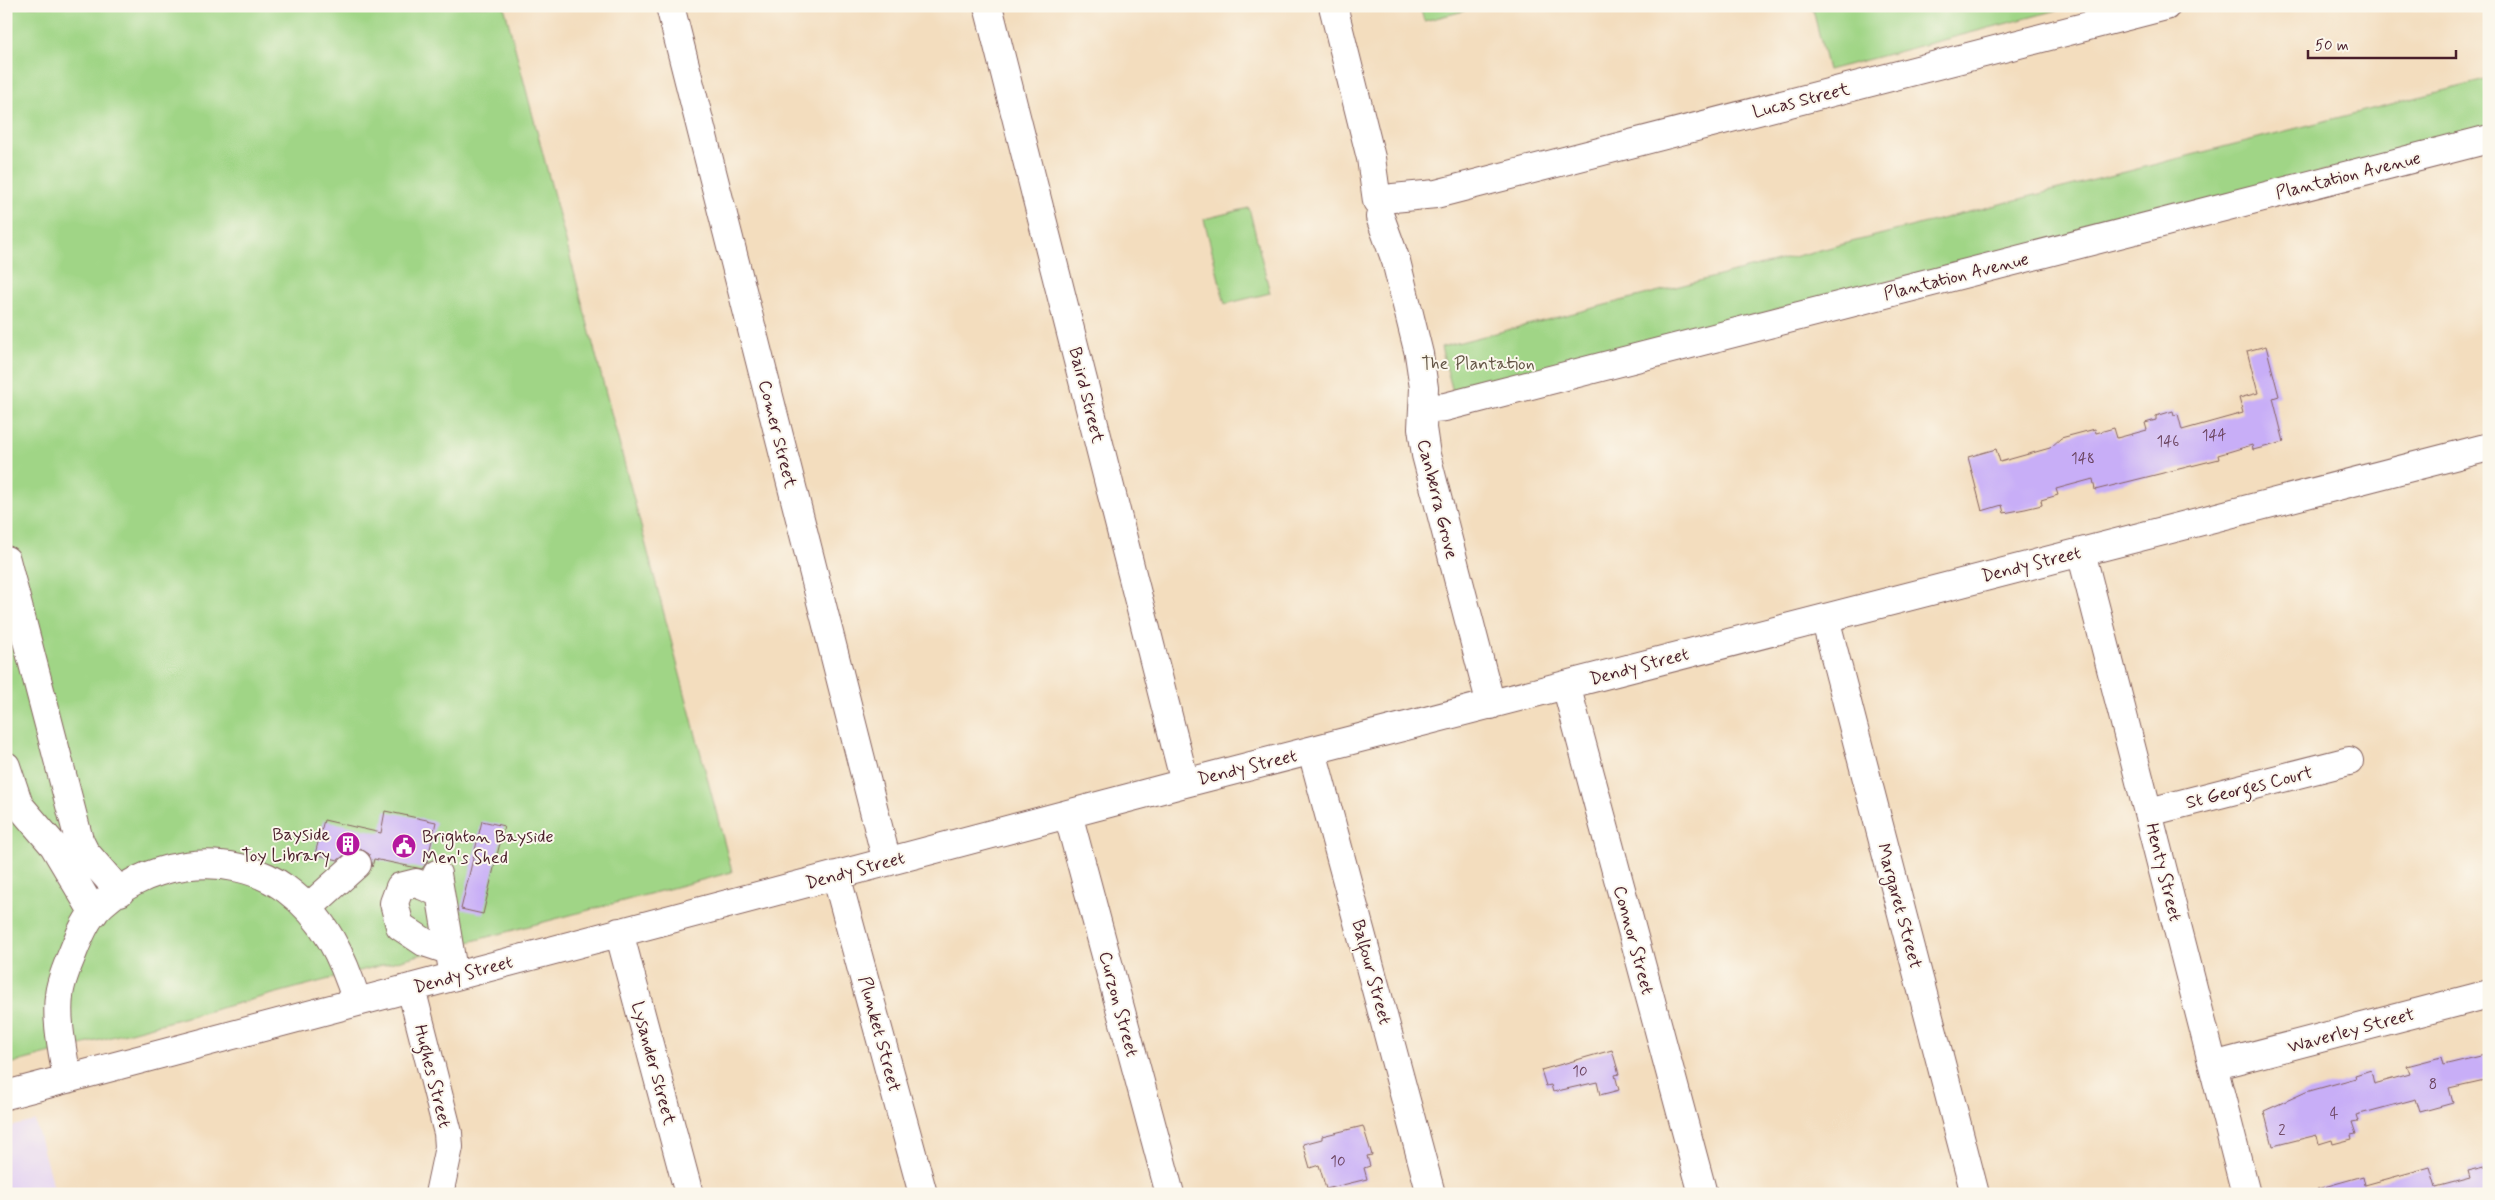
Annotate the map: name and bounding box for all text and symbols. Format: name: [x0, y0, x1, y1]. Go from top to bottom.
scale bar: [2308, 28, 2455, 60]
text: 50 m: [2315, 36, 2349, 56]
street label: Lucas Street: [1750, 77, 1853, 125]
street label: Plantation Avenue: [2273, 146, 2423, 206]
street label: Plantation Avenue: [1881, 247, 2031, 307]
street label: Baird Street: [1063, 345, 1110, 446]
park label: The Plantation: [1421, 352, 1535, 376]
street label: Comer Street: [752, 378, 802, 491]
house number: 144: [2202, 426, 2226, 446]
house number: 146: [2157, 432, 2179, 452]
street label: Canberra Grove: [1411, 437, 1464, 562]
house number: 148: [2071, 449, 2095, 469]
street label: Dendy Street: [1979, 541, 2084, 589]
street label: Dendy Street: [1587, 642, 1692, 692]
street label: Dendy Street: [1195, 744, 1300, 792]
street label: St Georges Court: [2183, 761, 2316, 817]
street label: Henty Street: [2139, 821, 2187, 924]
place label: Bayside Toy Library: [241, 823, 330, 868]
place label: Brighton Bayside Men's Shed: [422, 825, 554, 870]
building icon: Bayside Toy Library: [335, 831, 361, 857]
public building icon: Brighton Bayside Men's Shed: [391, 833, 417, 859]
street label: Margaret Street: [1870, 841, 1927, 972]
street label: Dendy Street: [803, 846, 908, 896]
street label: Connor Street: [1607, 883, 1659, 998]
street label: Balfour Street: [1344, 917, 1397, 1028]
street label: Curzon Street: [1092, 949, 1144, 1060]
street label: Dendy Street: [411, 950, 516, 1000]
street label: Plunket Street: [852, 974, 906, 1095]
street label: Lysander Street: [625, 999, 681, 1128]
street label: Waverley Street: [2285, 1003, 2417, 1059]
street label: Hughes Street: [406, 1022, 457, 1131]
house number: 10: [1572, 1062, 1588, 1082]
house number: 8: [2429, 1075, 2437, 1095]
house number: 4: [2330, 1104, 2339, 1124]
house number: 2: [2278, 1121, 2286, 1141]
house number: 10: [1330, 1152, 1346, 1172]

